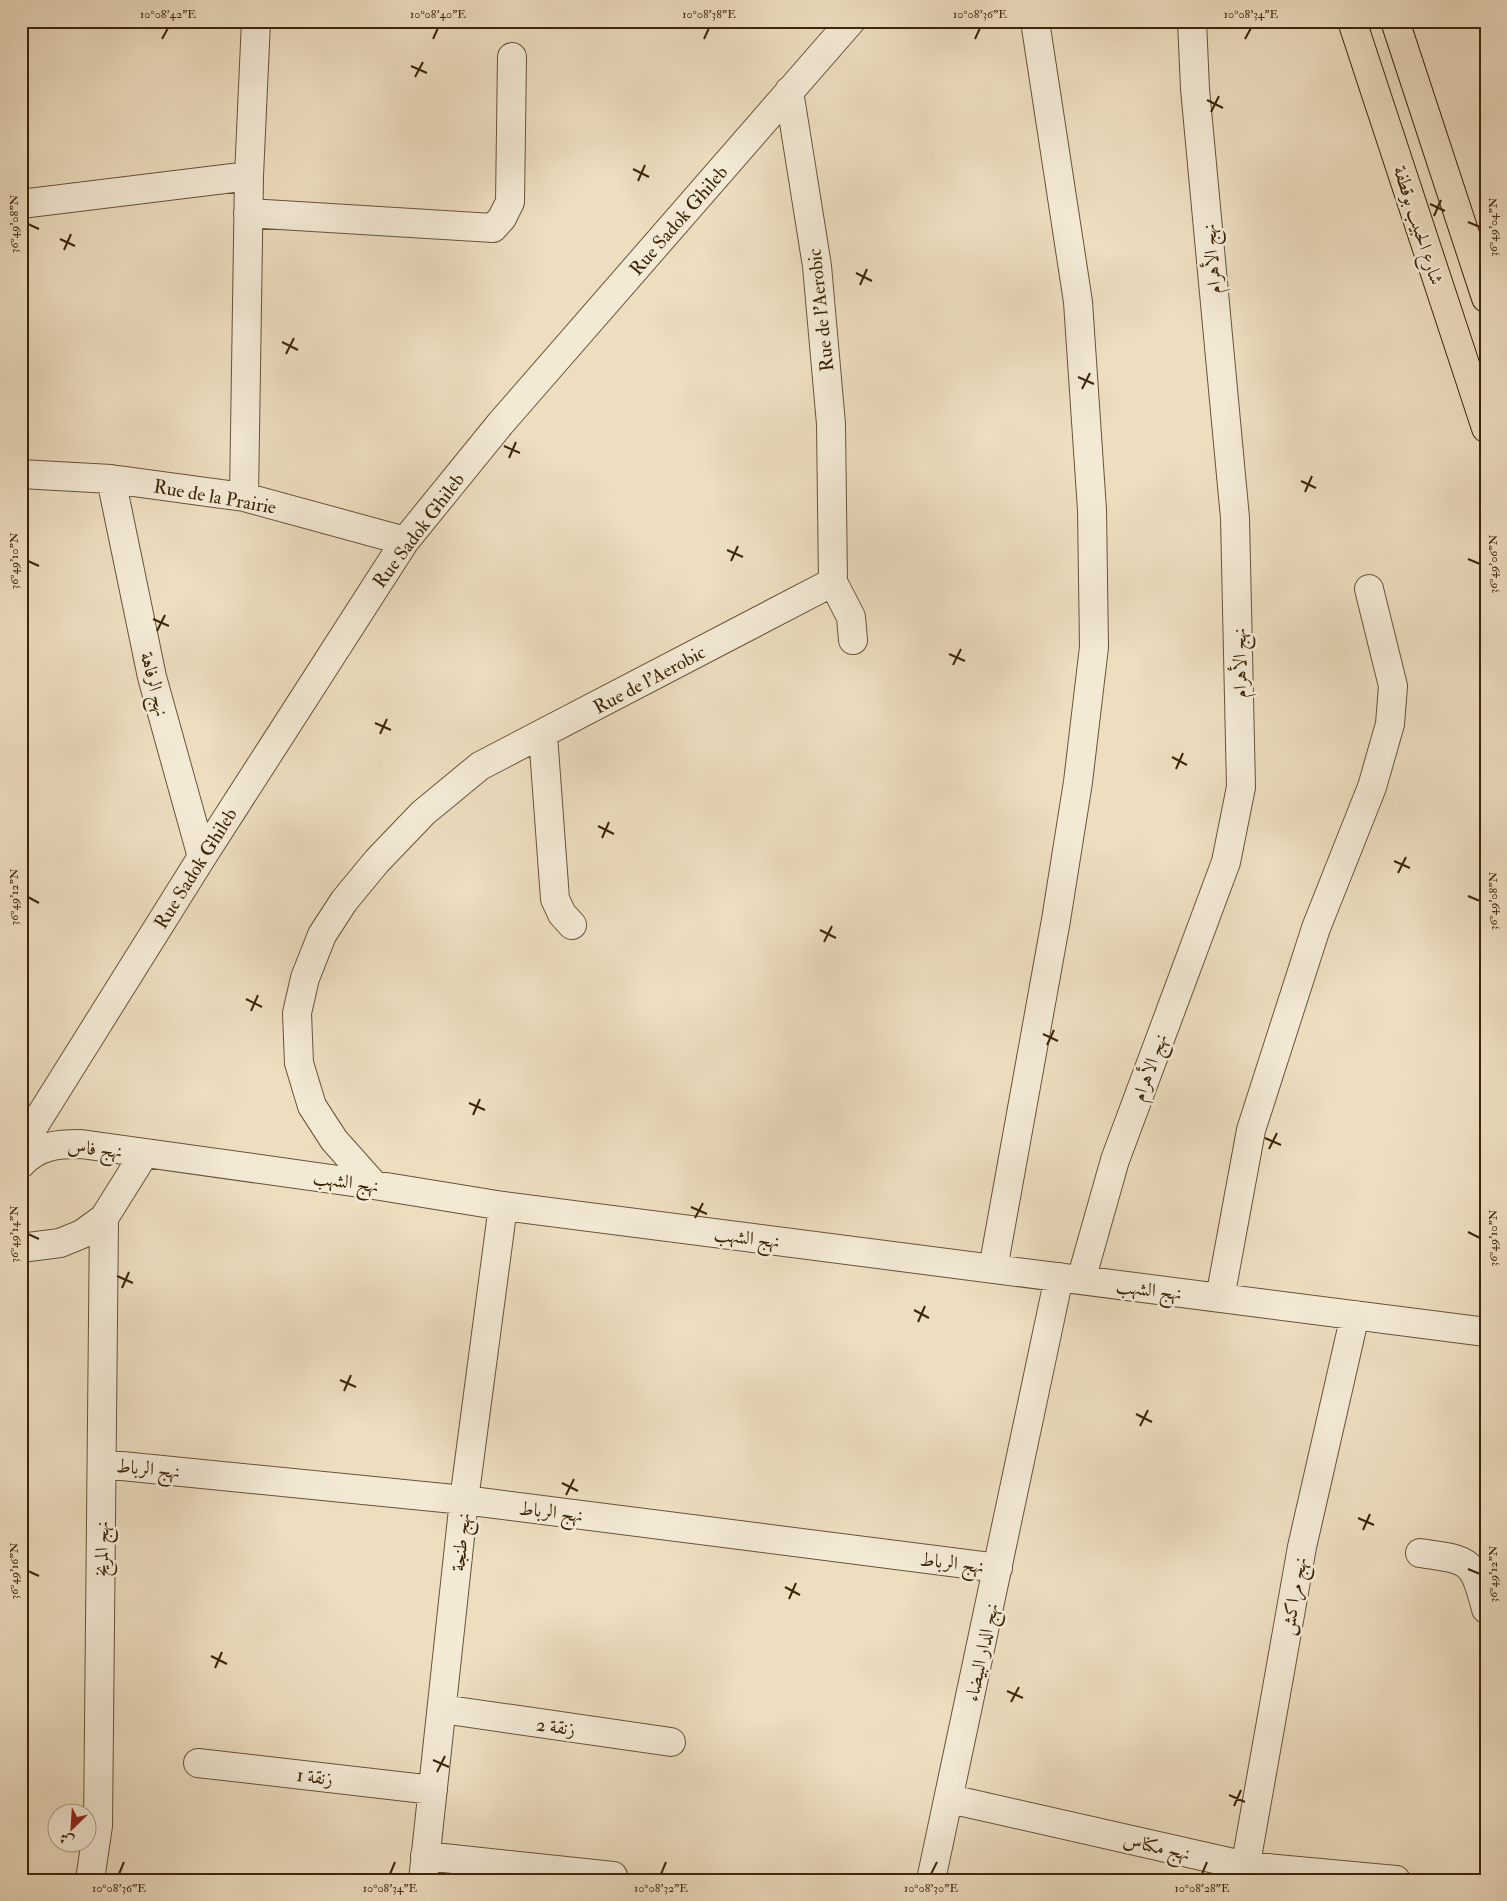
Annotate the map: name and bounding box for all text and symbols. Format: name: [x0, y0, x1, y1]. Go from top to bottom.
text: 10°08'42"E: [140, 7, 196, 22]
text: 10°08'40"E: [410, 7, 466, 22]
text: 10°08'38"E: [682, 7, 736, 22]
text: 10°08'36"E: [953, 7, 1007, 22]
text: 10°08'34"E: [1224, 7, 1279, 22]
street label: Rue Sadok Ghileb: [624, 161, 733, 281]
street label: شارع الحبيب بوقطفة: [1385, 163, 1449, 289]
text: 36°49'08"N: [7, 195, 22, 253]
text: 36°49'04"N: [1486, 197, 1501, 257]
street label: نهج الأهرام: [1195, 222, 1232, 295]
street label: Rue de l'Aerobic: [803, 247, 839, 373]
street label: Rue Sadok Ghileb: [368, 468, 470, 593]
street label: Rue de la Prairie: [152, 474, 278, 520]
text: 36°49'10"N: [7, 532, 22, 589]
text: 36°49'06"N: [1486, 534, 1501, 593]
street label: نهج الأهرام: [1225, 628, 1258, 698]
street label: Rue de l'Aerobic: [589, 640, 710, 719]
street label: نهج الرفاهة: [130, 649, 174, 720]
street label: Rue Sadok Ghileb: [149, 804, 243, 933]
text: 36°49'12"N: [7, 868, 22, 925]
text: 36°49'08"N: [1486, 872, 1501, 930]
street label: نهج الأهرام: [1125, 1029, 1178, 1106]
street label: نهج فاس: [66, 1134, 124, 1169]
street label: نهج الشهب: [311, 1165, 380, 1203]
text: 36°49'14"N: [7, 1205, 22, 1263]
text: 36°49'10"N: [1486, 1209, 1501, 1266]
street label: نهج الشهب: [712, 1222, 781, 1259]
street label: نهج الشهب: [1114, 1274, 1183, 1311]
street label: نهج الرباط: [114, 1454, 181, 1489]
street label: نهج الرباط: [517, 1496, 584, 1533]
street label: نهج طنجة: [446, 1512, 481, 1573]
street label: نهج المريخ: [90, 1521, 119, 1577]
text: 36°49'16"N: [7, 1542, 22, 1599]
text: 36°49'12"N: [1486, 1545, 1501, 1602]
street label: نهج الرباط: [918, 1547, 985, 1584]
street label: نهج مراكش: [1275, 1555, 1318, 1638]
street label: نهج الدار البيضاء: [960, 1601, 1009, 1705]
street label: زنقة 2: [535, 1712, 577, 1742]
street label: زنقة 1: [295, 1763, 334, 1791]
north arrow: [48, 1804, 98, 1854]
street label: نهج مكناس: [1120, 1828, 1193, 1871]
text: ش: [57, 1829, 77, 1850]
text: 10°08'36"E: [92, 1881, 146, 1896]
text: 10°08'34"E: [363, 1881, 418, 1896]
text: 10°08'32"E: [634, 1881, 688, 1896]
text: 10°08'30"E: [904, 1881, 958, 1896]
text: 10°08'28"E: [1174, 1881, 1230, 1896]

